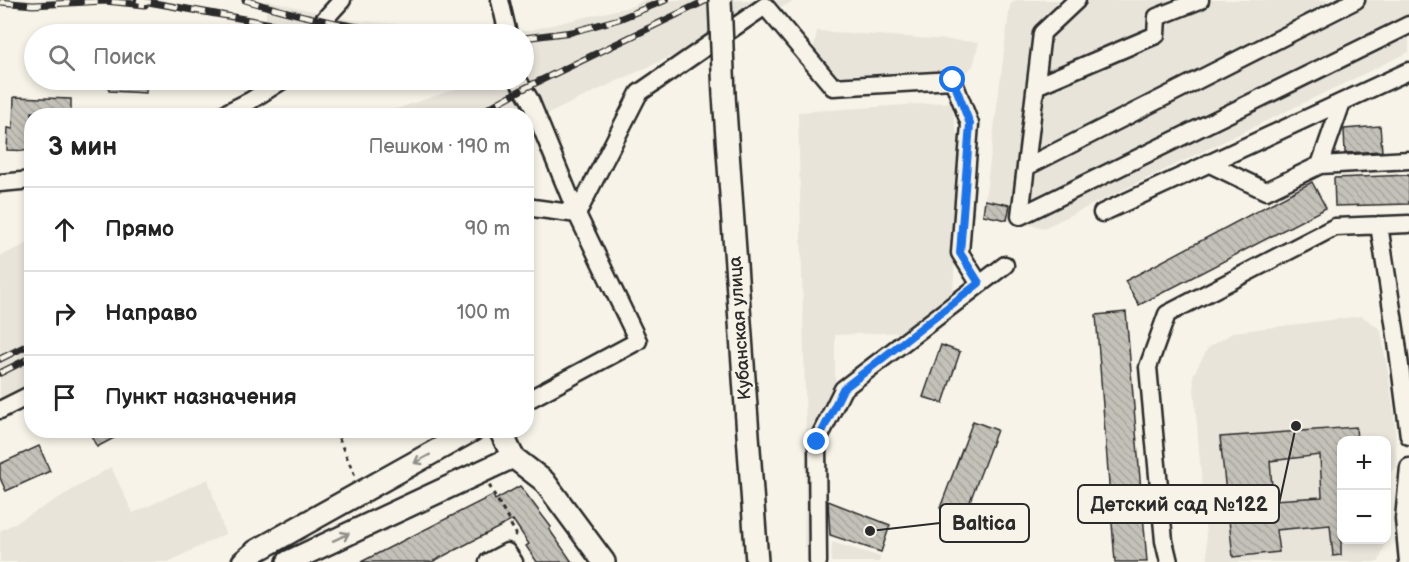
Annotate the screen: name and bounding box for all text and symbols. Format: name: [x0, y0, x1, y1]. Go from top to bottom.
search box: [24, 24, 534, 90]
icon: search: [45, 41, 78, 74]
text: Поиск: [93, 44, 156, 71]
route start: [939, 66, 965, 92]
text: 3 мин: [48, 132, 117, 163]
text: Пешком · 190 m: [369, 135, 510, 159]
icon: ahead: [48, 213, 81, 246]
text: Прямо: [105, 216, 174, 243]
text: 90 m: [465, 217, 510, 241]
street label: Кубанская улица: [724, 255, 755, 401]
icon: right: [48, 297, 81, 330]
text: Направо: [105, 300, 197, 327]
text: 100 m: [457, 301, 510, 325]
icon: arrive: [48, 381, 81, 414]
text: Пункт назначения: [105, 384, 297, 411]
route end: [803, 428, 829, 454]
map controls: [1337, 436, 1391, 544]
button: +: [1337, 436, 1391, 490]
one-way arrow: [414, 453, 431, 465]
callout: Детский сад №122: [1078, 485, 1279, 523]
button: −: [1337, 490, 1391, 544]
text: Детский сад №122: [1090, 493, 1268, 517]
callout: Baltica: [940, 504, 1029, 542]
text: Baltica: [952, 512, 1016, 536]
one-way arrow: [331, 531, 349, 543]

